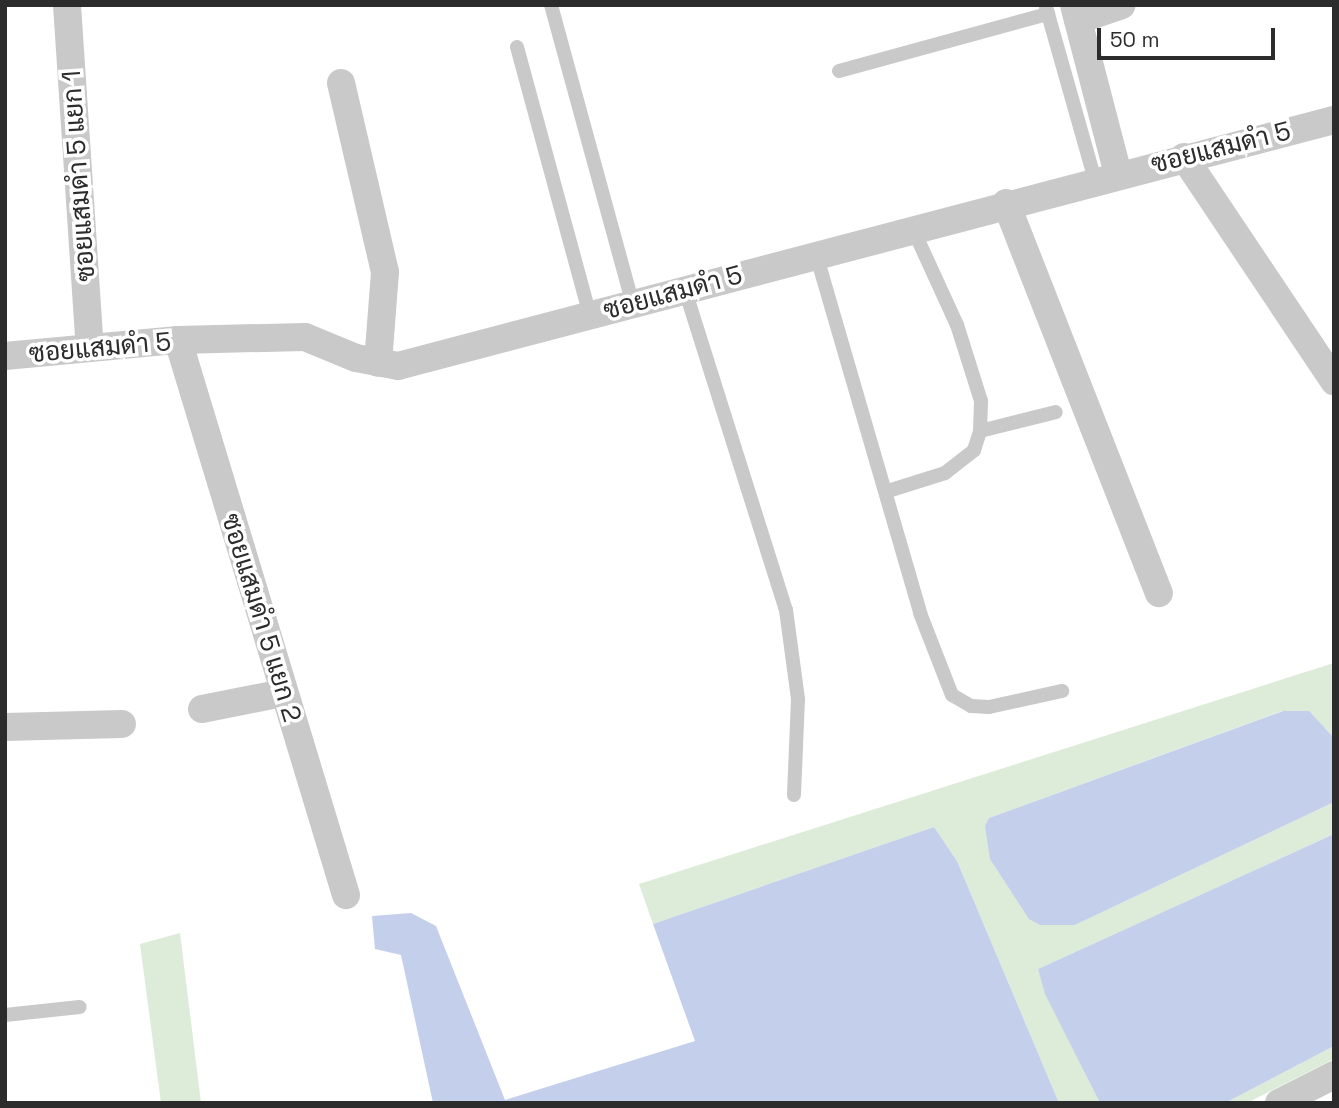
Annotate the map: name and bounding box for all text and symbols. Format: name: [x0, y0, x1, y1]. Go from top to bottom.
scale bar: [1101, 14, 1280, 58]
text: 50 m: [1110, 26, 1160, 53]
street label: ซอยแสมดำ 5 แยก 1: [56, 69, 102, 283]
street label: ซอยแสมดำ 5: [1148, 116, 1294, 180]
street label: ซอยแสมดำ 5: [600, 259, 746, 327]
street label: ซอยแสมดำ 5: [28, 326, 172, 370]
street label: ซอยแสมดำ 5 แยก 2: [214, 510, 308, 726]

